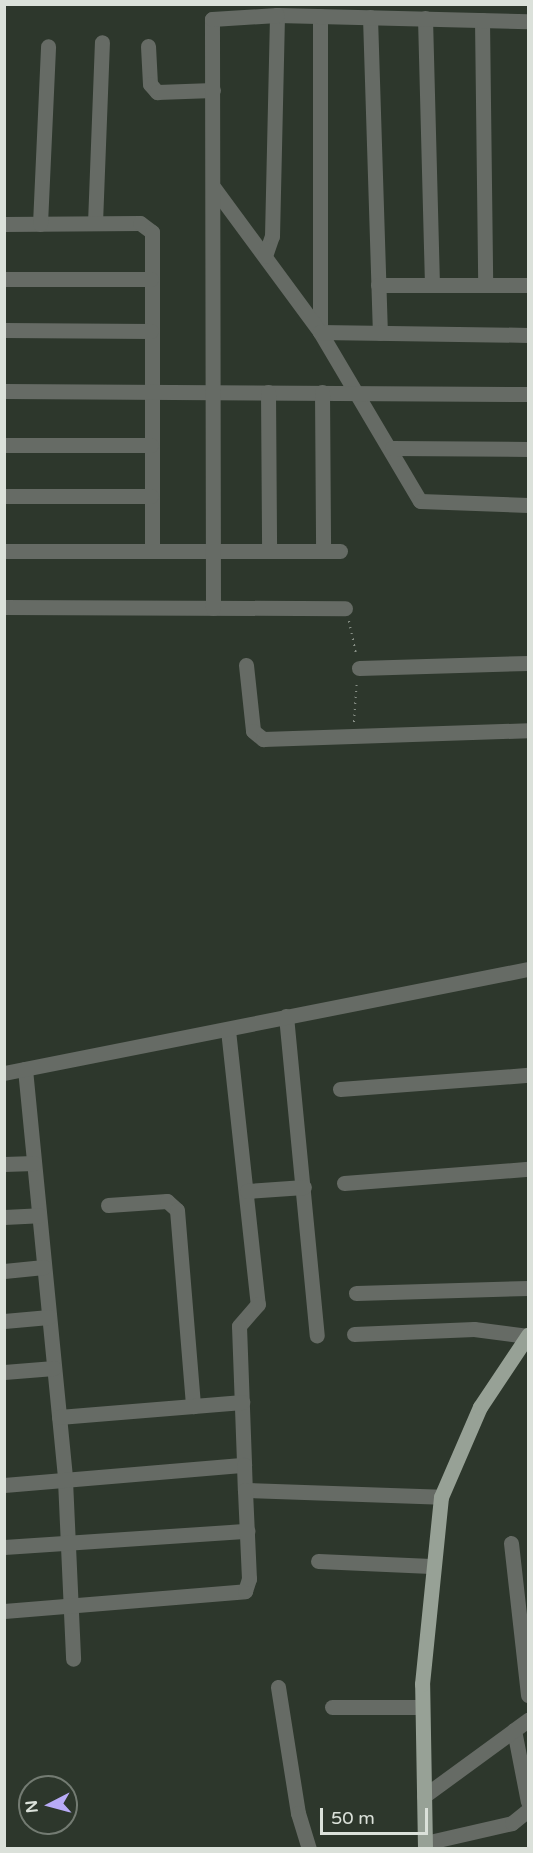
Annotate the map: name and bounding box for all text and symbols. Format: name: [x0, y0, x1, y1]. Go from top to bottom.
north arrow: [18, 1775, 78, 1835]
scale bar: [323, 1796, 431, 1834]
text: N: [21, 1799, 43, 1814]
text: 50 m: [331, 1807, 375, 1829]

